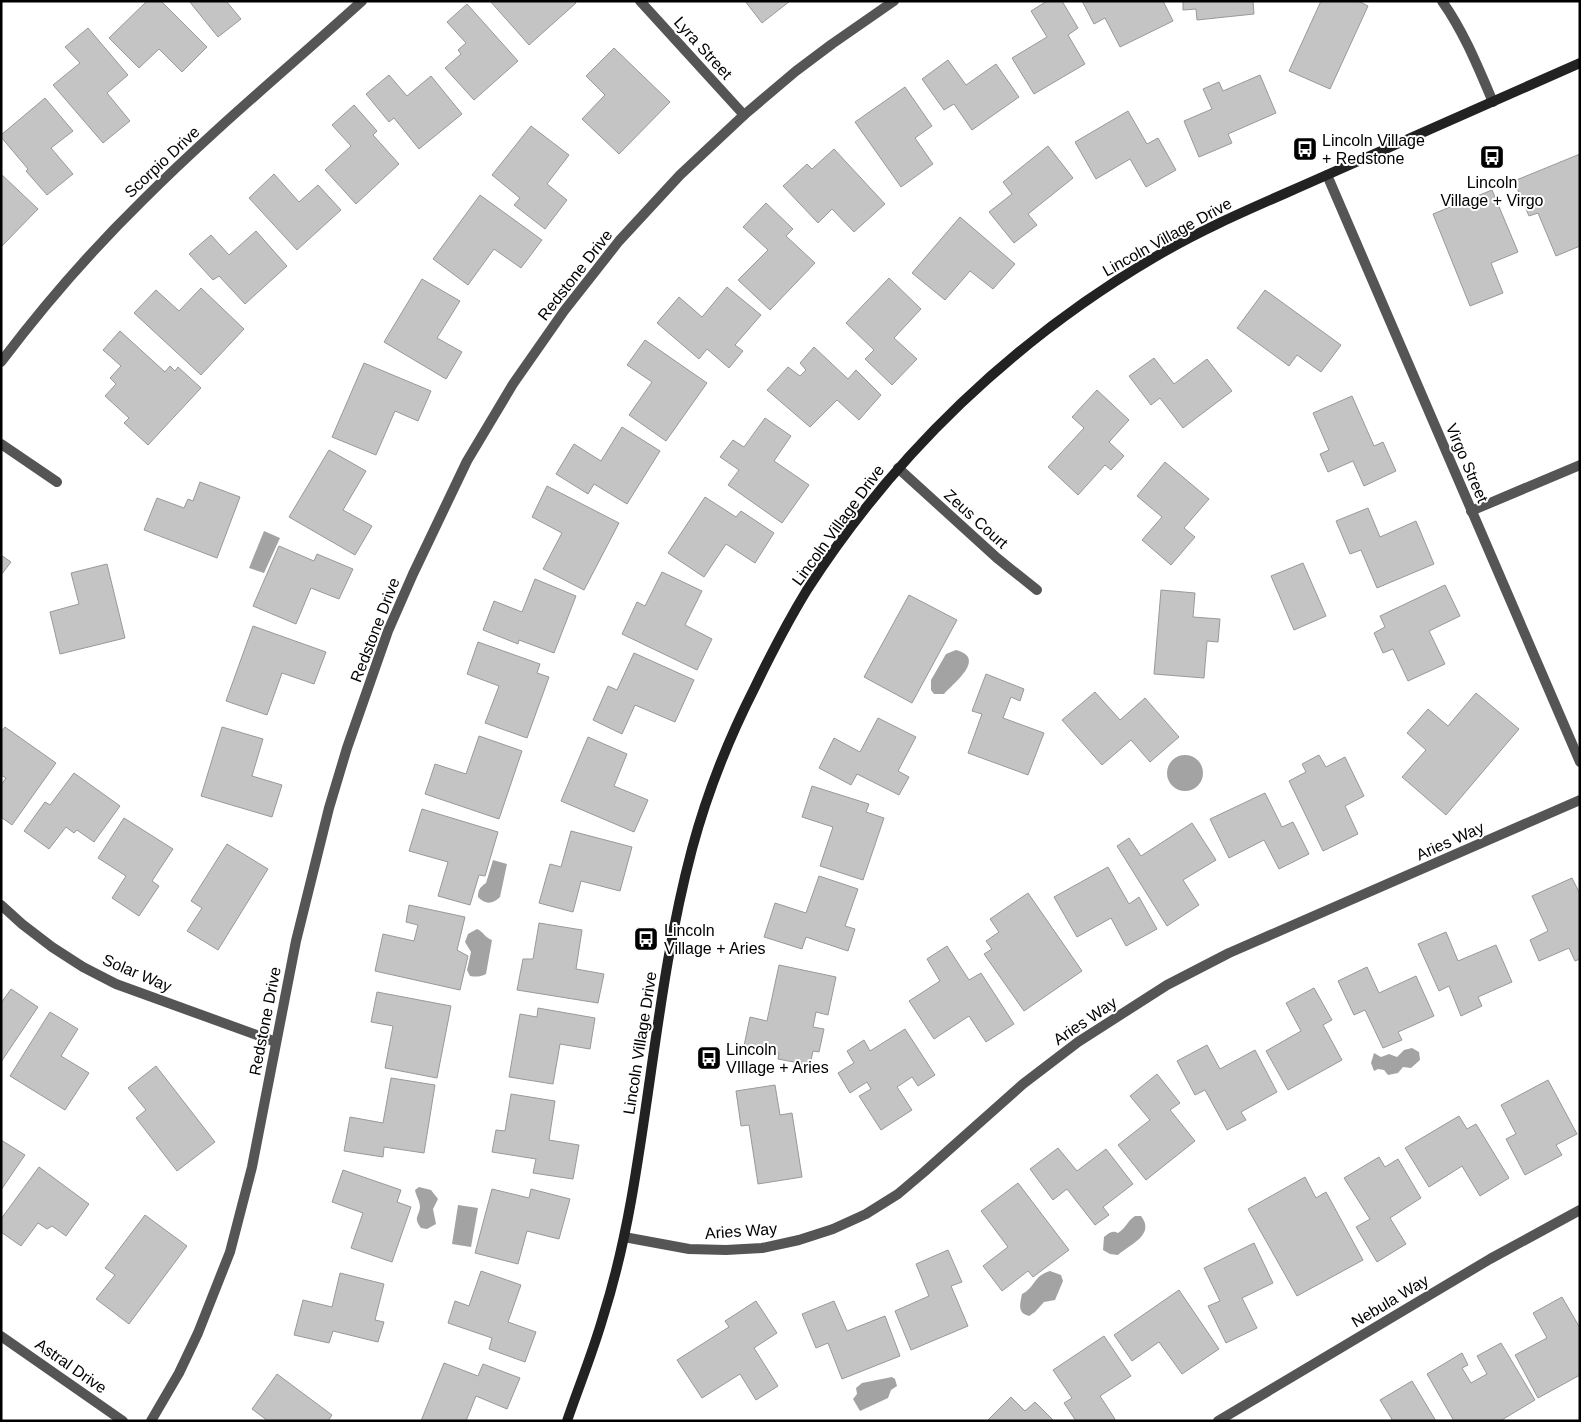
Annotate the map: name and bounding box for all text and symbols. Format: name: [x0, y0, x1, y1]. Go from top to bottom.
street label: Lyra Street: [671, 13, 736, 83]
street label: Scorpio Drive: [121, 123, 203, 201]
place label: Lincoln Village + Redstone: [1322, 132, 1425, 167]
bus stop icon: Lincoln Village + Redstone: [1292, 136, 1318, 162]
bus stop icon: Lincoln Village + Virgo: [1479, 144, 1505, 170]
place label: Lincoln Village + Virgo: [1440, 174, 1544, 209]
street label: Lincoln Village Drive: [1100, 194, 1234, 280]
street label: Redstone Drive: [534, 226, 616, 324]
street label: Virgo Street: [1443, 421, 1491, 506]
street label: Lincoln Village Drive: [789, 461, 887, 589]
street label: Zeus Court: [941, 486, 1012, 552]
street label: Redstone Drive: [347, 575, 403, 685]
street label: Aries Way: [1414, 819, 1486, 863]
place label: Lincoln Village + Aries: [664, 922, 766, 957]
bus stop icon: Lincoln Village + Aries: [633, 926, 659, 952]
street label: Solar Way: [100, 951, 174, 995]
street label: Redstone Drive: [246, 965, 284, 1077]
street label: Lincoln Village Drive: [620, 970, 660, 1116]
street label: Aries Way: [1050, 994, 1120, 1048]
place label: Lincoln VIllage + Aries: [726, 1041, 829, 1076]
bus stop icon: Lincoln VIllage + Aries: [696, 1045, 722, 1071]
street label: Aries Way: [704, 1220, 778, 1242]
street label: Nebula Way: [1349, 1271, 1431, 1331]
street label: Astral Drive: [32, 1335, 110, 1397]

